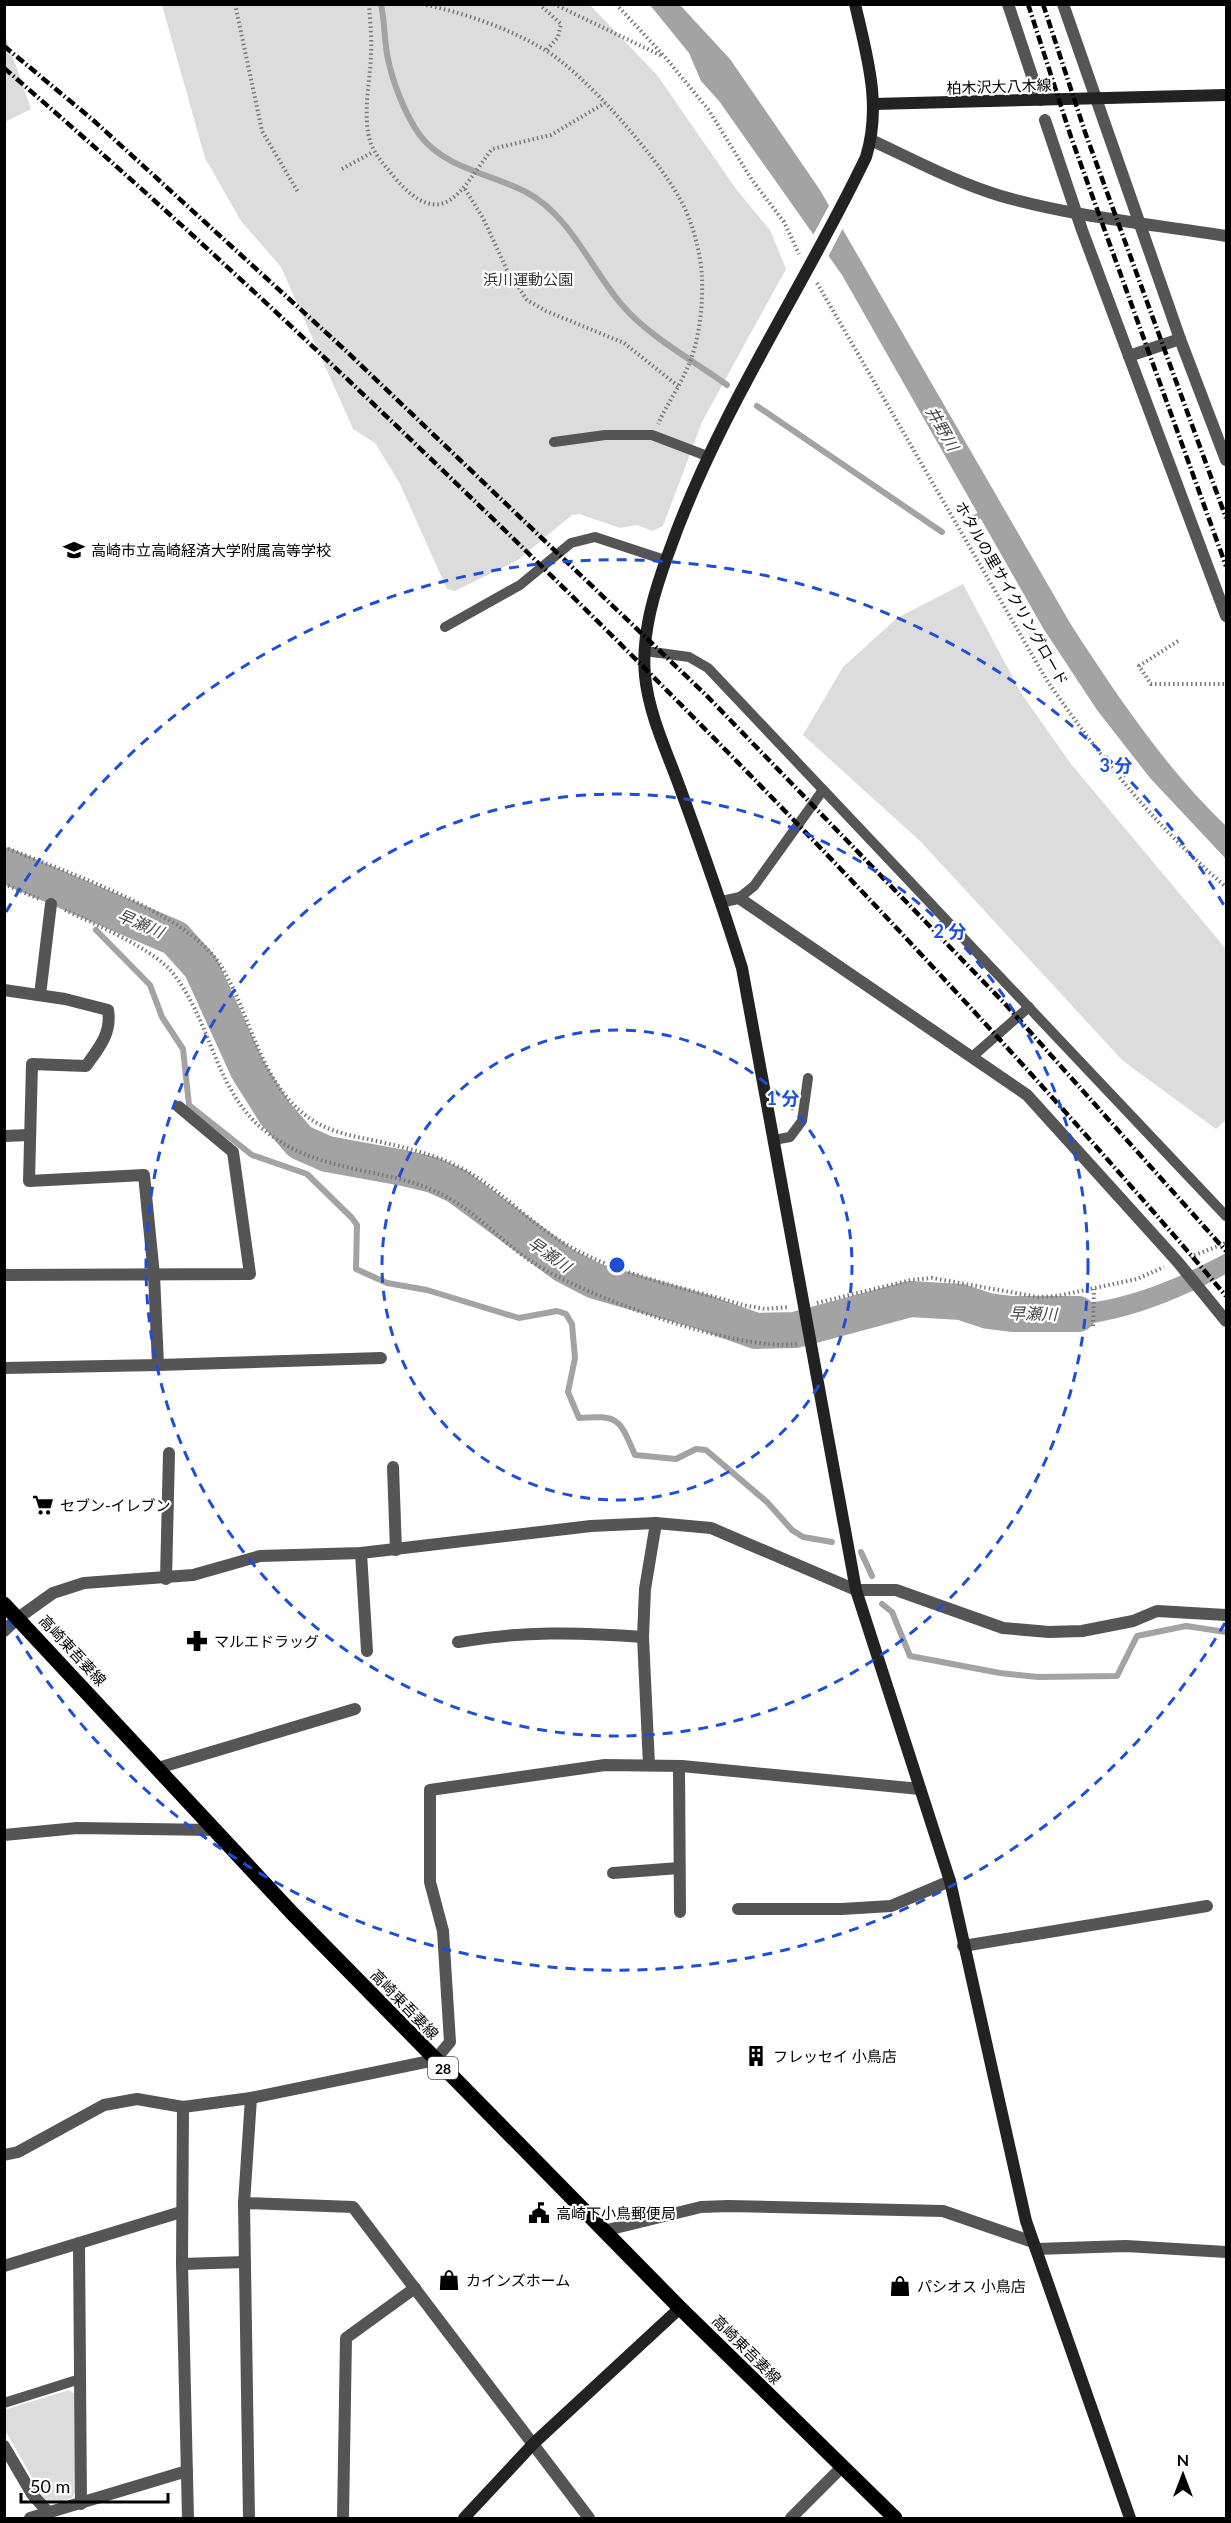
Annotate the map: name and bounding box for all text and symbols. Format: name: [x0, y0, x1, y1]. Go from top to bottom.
street label: 柏木沢大八木線: [946, 75, 1052, 97]
park label: 浜川運動公園: [483, 270, 573, 288]
water label: 井野川: [923, 402, 964, 455]
street label: ホタルの里サイクリングロード: [952, 498, 1072, 688]
school or university icon: 高崎市立高崎経済大学附属高等学校: [62, 538, 86, 562]
place label: 高崎市立高崎経済大学附属高等学校: [91, 541, 331, 559]
text: 3 分: [1100, 754, 1132, 776]
water label: 早瀬川: [115, 905, 169, 942]
text: 2 分: [934, 920, 966, 942]
text: 1 分: [767, 1087, 799, 1109]
water label: 早瀬川: [525, 1232, 577, 1277]
centre of rings: [607, 1255, 627, 1275]
water label: 早瀬川: [1009, 1303, 1059, 1323]
supermarket icon: セブン-イレブン: [31, 1493, 55, 1517]
place label: セブン-イレブン: [60, 1496, 171, 1514]
street label: 高崎東吾妻線: [36, 1611, 110, 1689]
pharmacy icon: マルエドラッグ: [185, 1629, 209, 1653]
place label: マルエドラッグ: [214, 1632, 319, 1650]
street label: 高崎東吾妻線: [367, 1965, 443, 2043]
building icon: フレッセイ 小鳥店: [744, 2044, 768, 2068]
place label: フレッセイ 小鳥店: [773, 2047, 897, 2065]
road number: 28: [428, 2057, 458, 2079]
public building icon: 高崎下小鳥郵便局: [527, 2201, 551, 2225]
place label: 高崎下小鳥郵便局: [556, 2204, 676, 2222]
shop icon: カインズホーム: [437, 2268, 461, 2292]
place label: カインズホーム: [466, 2271, 570, 2289]
shop icon: パシオス 小鳥店: [888, 2274, 912, 2298]
place label: パシオス 小鳥店: [917, 2277, 1026, 2295]
street label: 高崎東吾妻線: [709, 2311, 785, 2387]
north arrow: [1153, 2445, 1213, 2505]
text: N: [1177, 2450, 1189, 2469]
scale bar: [21, 2466, 168, 2504]
text: 50 m: [30, 2475, 70, 2497]

